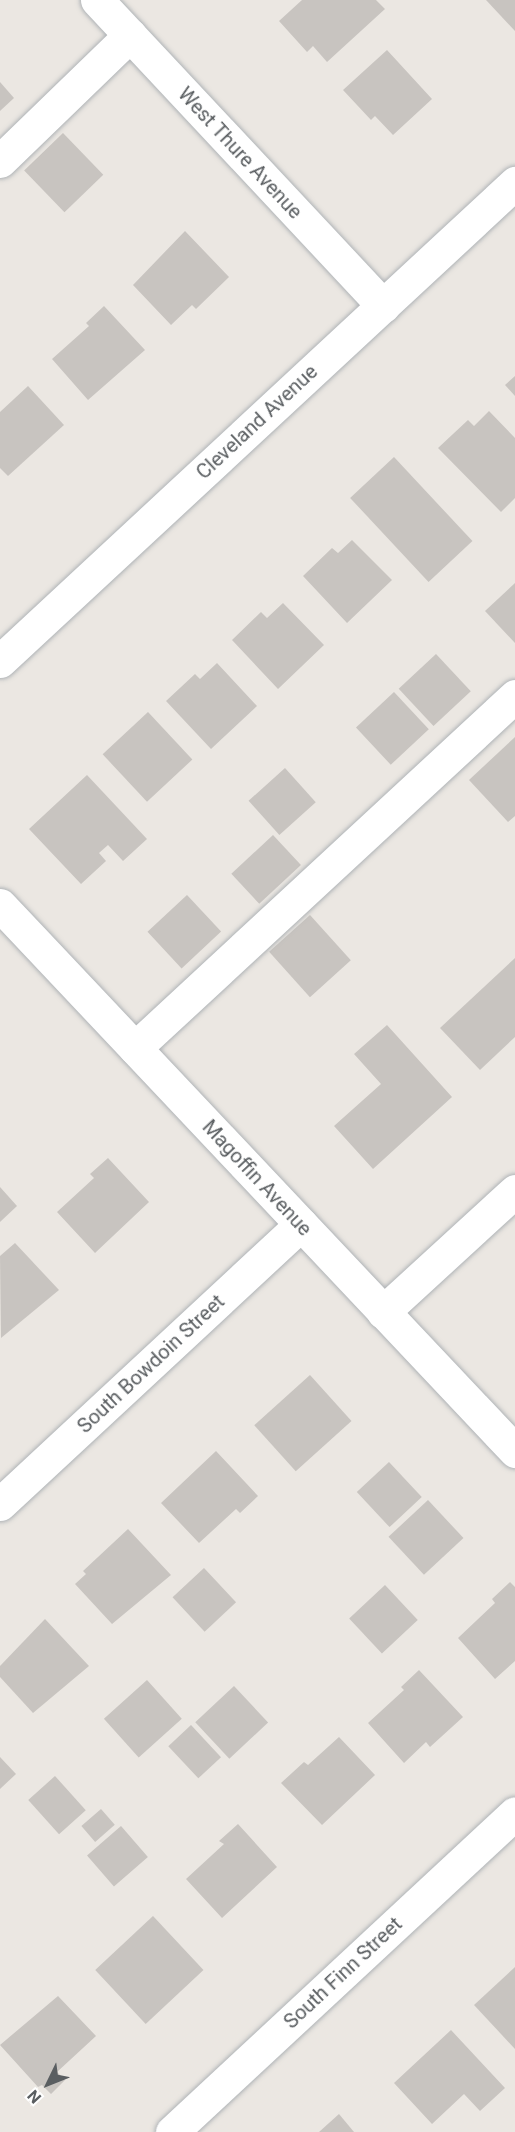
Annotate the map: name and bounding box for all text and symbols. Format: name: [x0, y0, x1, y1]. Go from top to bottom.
street label: West Thure Avenue: [173, 82, 307, 224]
street label: Cleveland Avenue: [191, 360, 323, 484]
street label: Magoffin Avenue: [197, 1115, 317, 1241]
street label: South Bowdoin Street: [73, 1290, 229, 1438]
street label: South Finn Street: [279, 1912, 407, 2034]
north arrow: [18, 2054, 78, 2114]
text: N: [24, 2086, 45, 2107]

